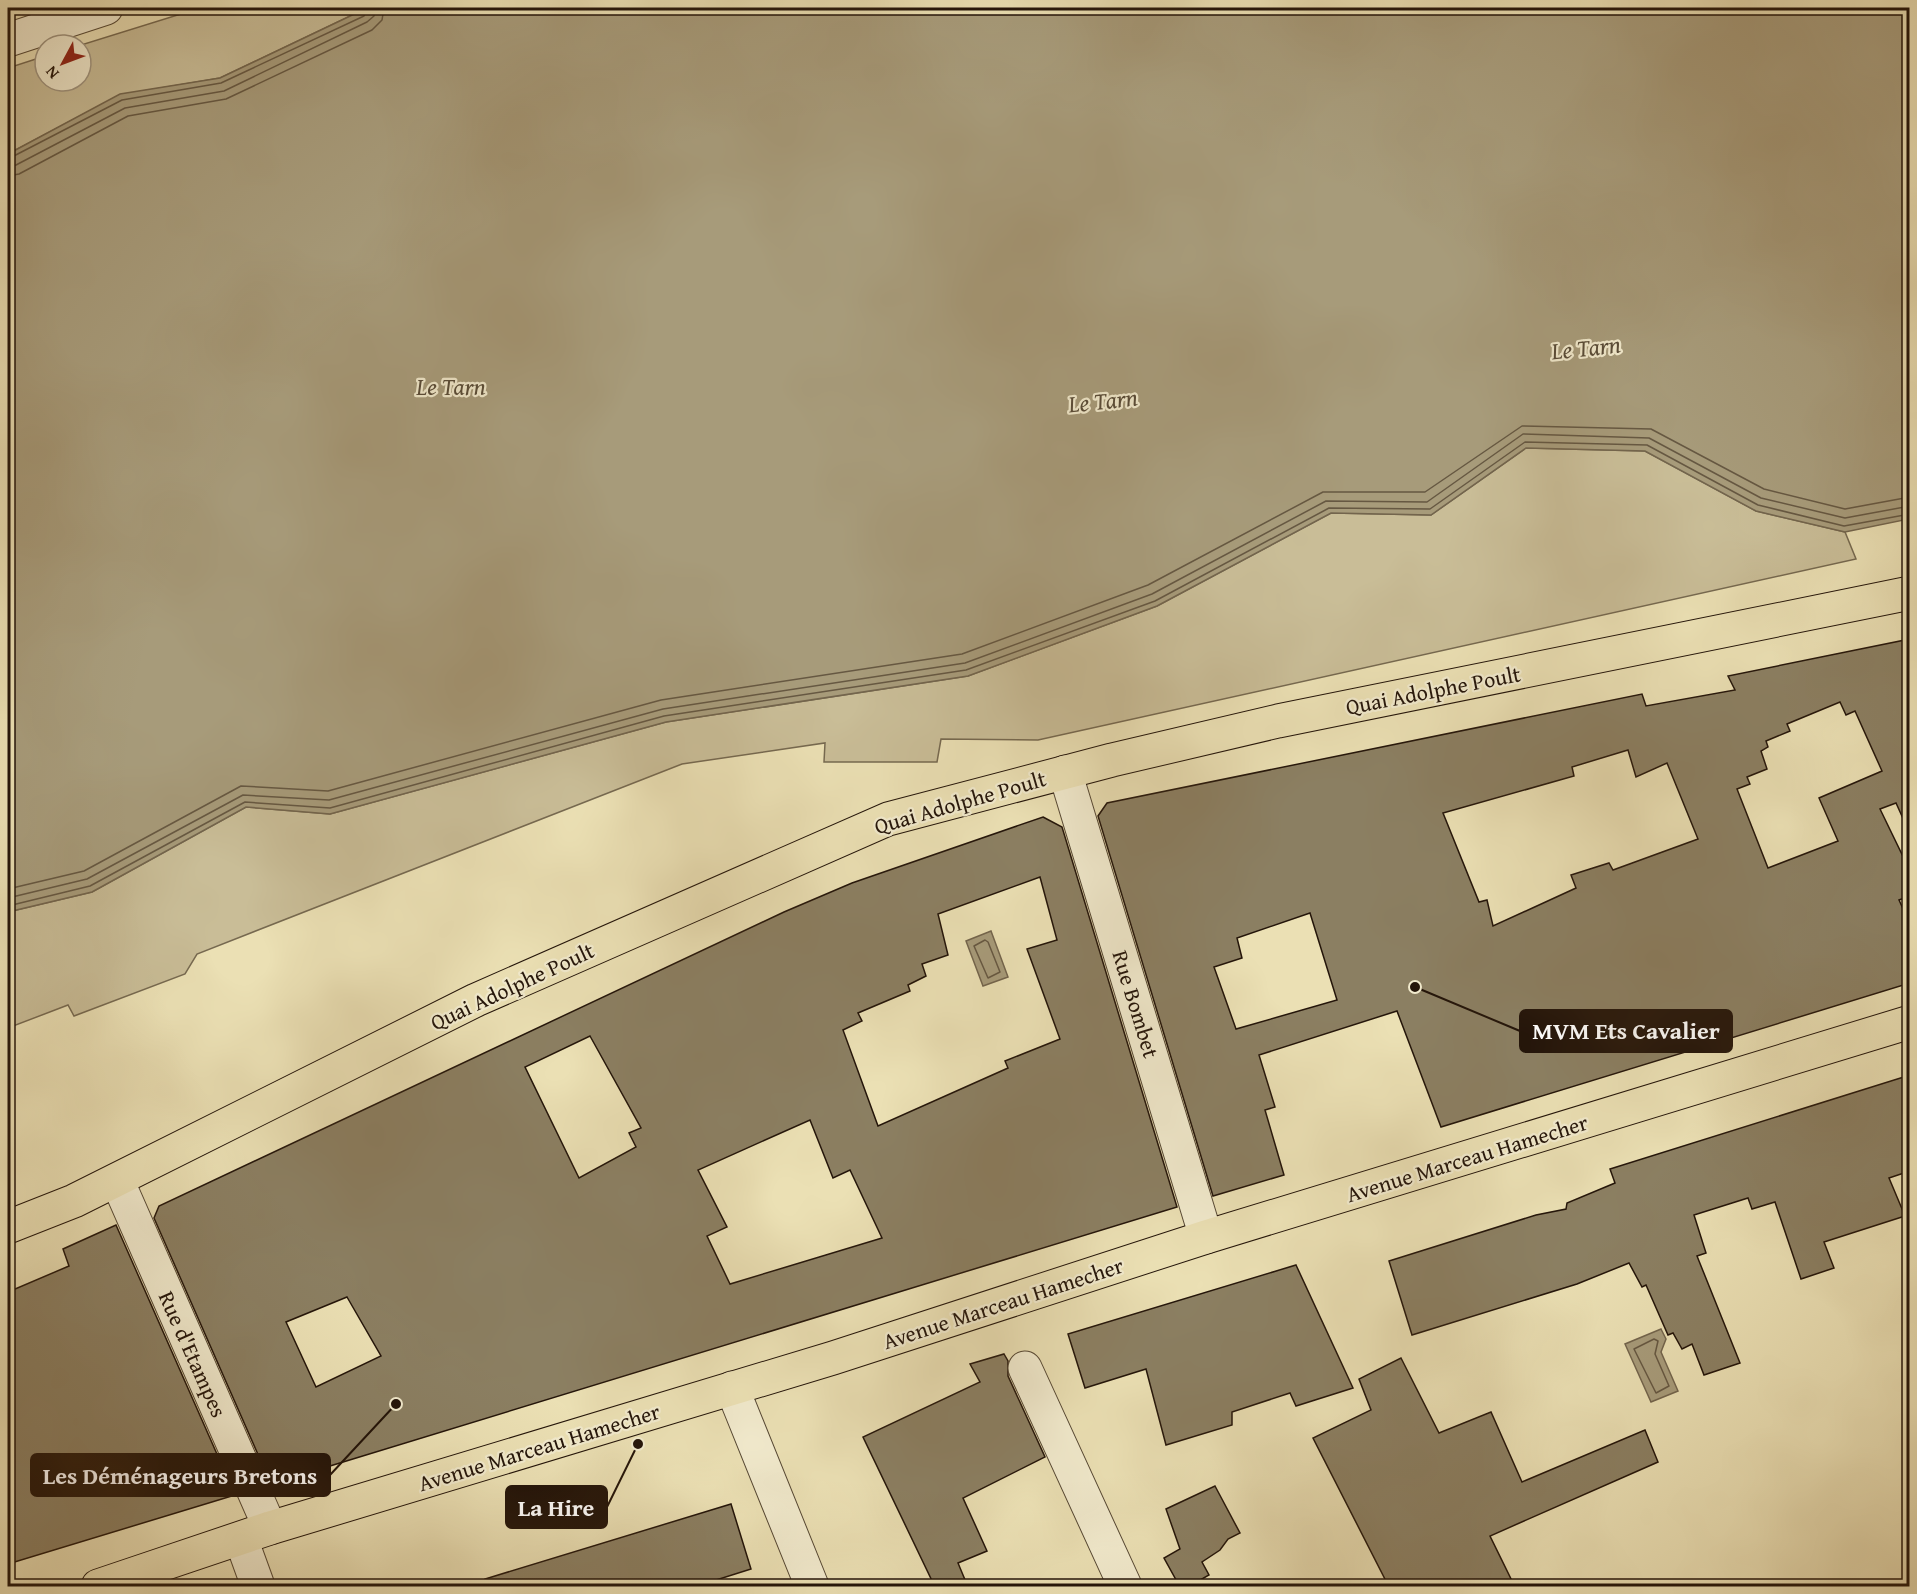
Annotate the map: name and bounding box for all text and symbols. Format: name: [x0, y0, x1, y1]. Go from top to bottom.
north arrow: [33, 33, 93, 93]
text: N: [39, 61, 64, 85]
water label: Le Tarn: [1549, 326, 1622, 369]
water label: Le Tarn: [415, 369, 486, 404]
water label: Le Tarn: [1066, 379, 1139, 422]
street label: Quai Adolphe Poult: [1343, 657, 1523, 723]
street label: Quai Adolphe Poult: [870, 762, 1050, 842]
street label: Quai Adolphe Poult: [425, 934, 599, 1038]
street label: Rue Bombet: [1104, 946, 1168, 1062]
callout: MVM Ets Cavalier: [1520, 1010, 1732, 1052]
text: MVM Ets Cavalier: [1532, 1013, 1720, 1048]
street label: Avenue Marceau Hamecher: [1342, 1106, 1592, 1210]
street label: Avenue Marceau Hamecher: [879, 1249, 1127, 1357]
street label: Rue d'Etampes: [151, 1286, 235, 1422]
street label: Avenue Marceau Hamecher: [414, 1395, 664, 1499]
callout: Les Déménageurs Bretons: [31, 1454, 330, 1496]
text: Les Déménageurs Bretons: [43, 1458, 317, 1493]
callout: La Hire: [506, 1486, 607, 1528]
text: La Hire: [518, 1490, 595, 1525]

